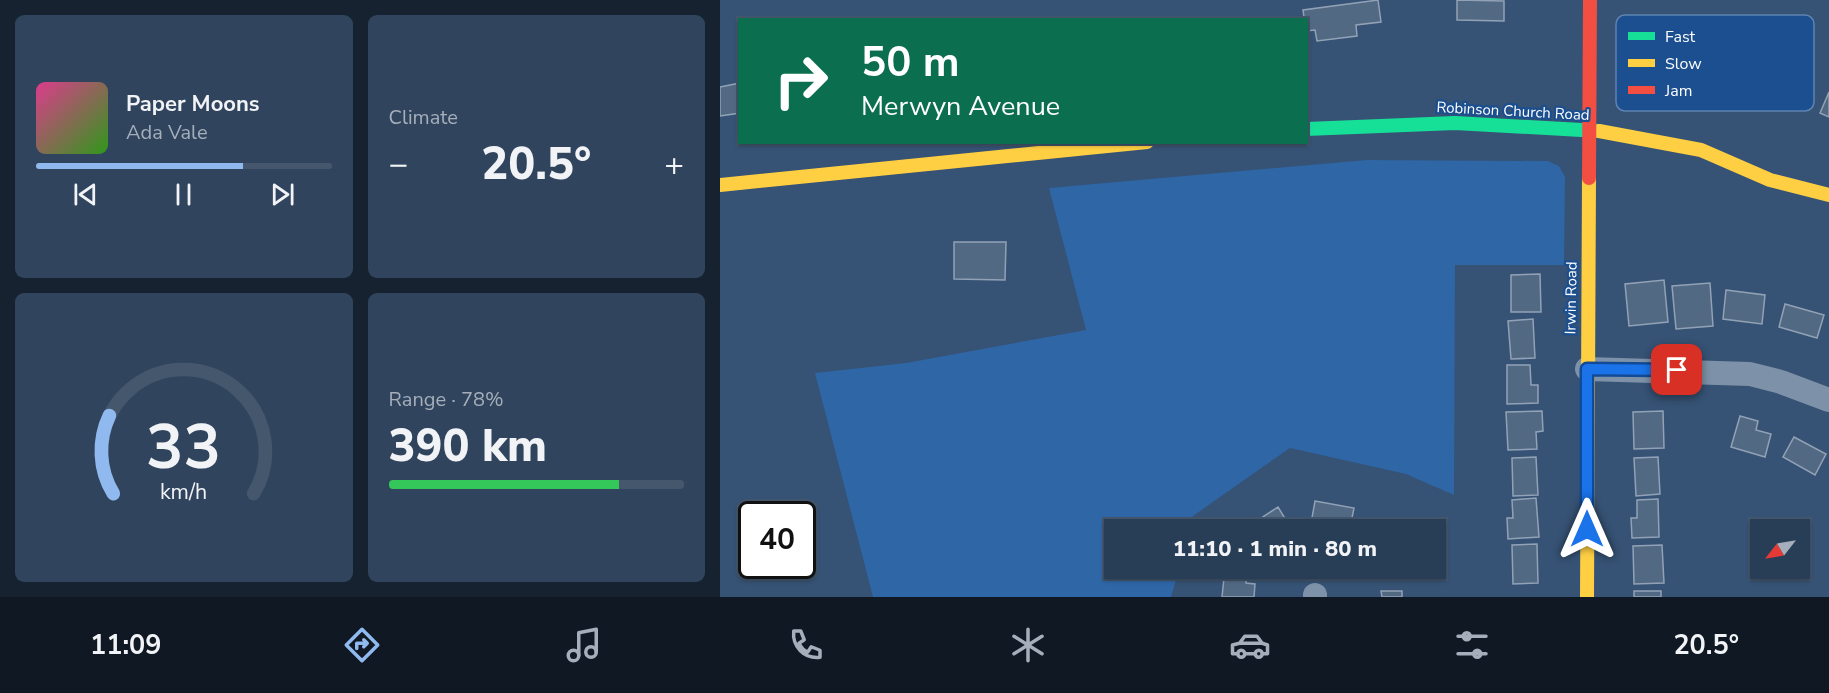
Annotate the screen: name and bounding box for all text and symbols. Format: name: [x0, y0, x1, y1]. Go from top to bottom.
legend: [1616, 15, 1814, 111]
text: Fast: [1665, 26, 1696, 48]
text: 50 m: [861, 34, 960, 91]
icon: right: [762, 42, 840, 120]
text: Slow: [1665, 53, 1702, 75]
text: Jam: [1664, 80, 1692, 102]
text: Merwyn Avenue: [861, 88, 1060, 125]
text: Paper Moons: [126, 89, 260, 119]
street label: Robinson Church Road: [1436, 97, 1590, 125]
text: Climate: [389, 104, 458, 131]
text: Ada Vale: [126, 119, 208, 146]
text: 20.5°: [481, 134, 591, 195]
text: −: [389, 142, 408, 187]
text: +: [664, 142, 684, 187]
icon: previous: [69, 178, 102, 211]
icon: pause: [167, 178, 200, 211]
icon: next: [266, 178, 299, 211]
street label: Irwin Road: [1560, 261, 1582, 335]
pin: [1651, 344, 1702, 395]
icon: arrive: [1660, 353, 1693, 386]
text: Range · 78%: [389, 386, 504, 413]
text: 33: [146, 405, 221, 490]
text: 390 km: [389, 416, 547, 477]
text: km/h: [160, 478, 207, 508]
position arrow: [1555, 497, 1619, 561]
speed limit sign: 40: [738, 501, 816, 579]
north arrow: [1750, 519, 1810, 579]
map controls: [1750, 519, 1810, 579]
text: 11:10 · 1 min · 80 m: [1173, 534, 1377, 564]
icon: directions: [341, 624, 383, 666]
icon: music: [563, 624, 605, 666]
icon: phone: [785, 624, 827, 666]
icon: climate: [1007, 624, 1049, 666]
icon: car: [1229, 624, 1271, 666]
icon: filters: [1451, 624, 1493, 666]
text: 11:09: [90, 627, 161, 664]
text: 20.5°: [1673, 627, 1739, 664]

